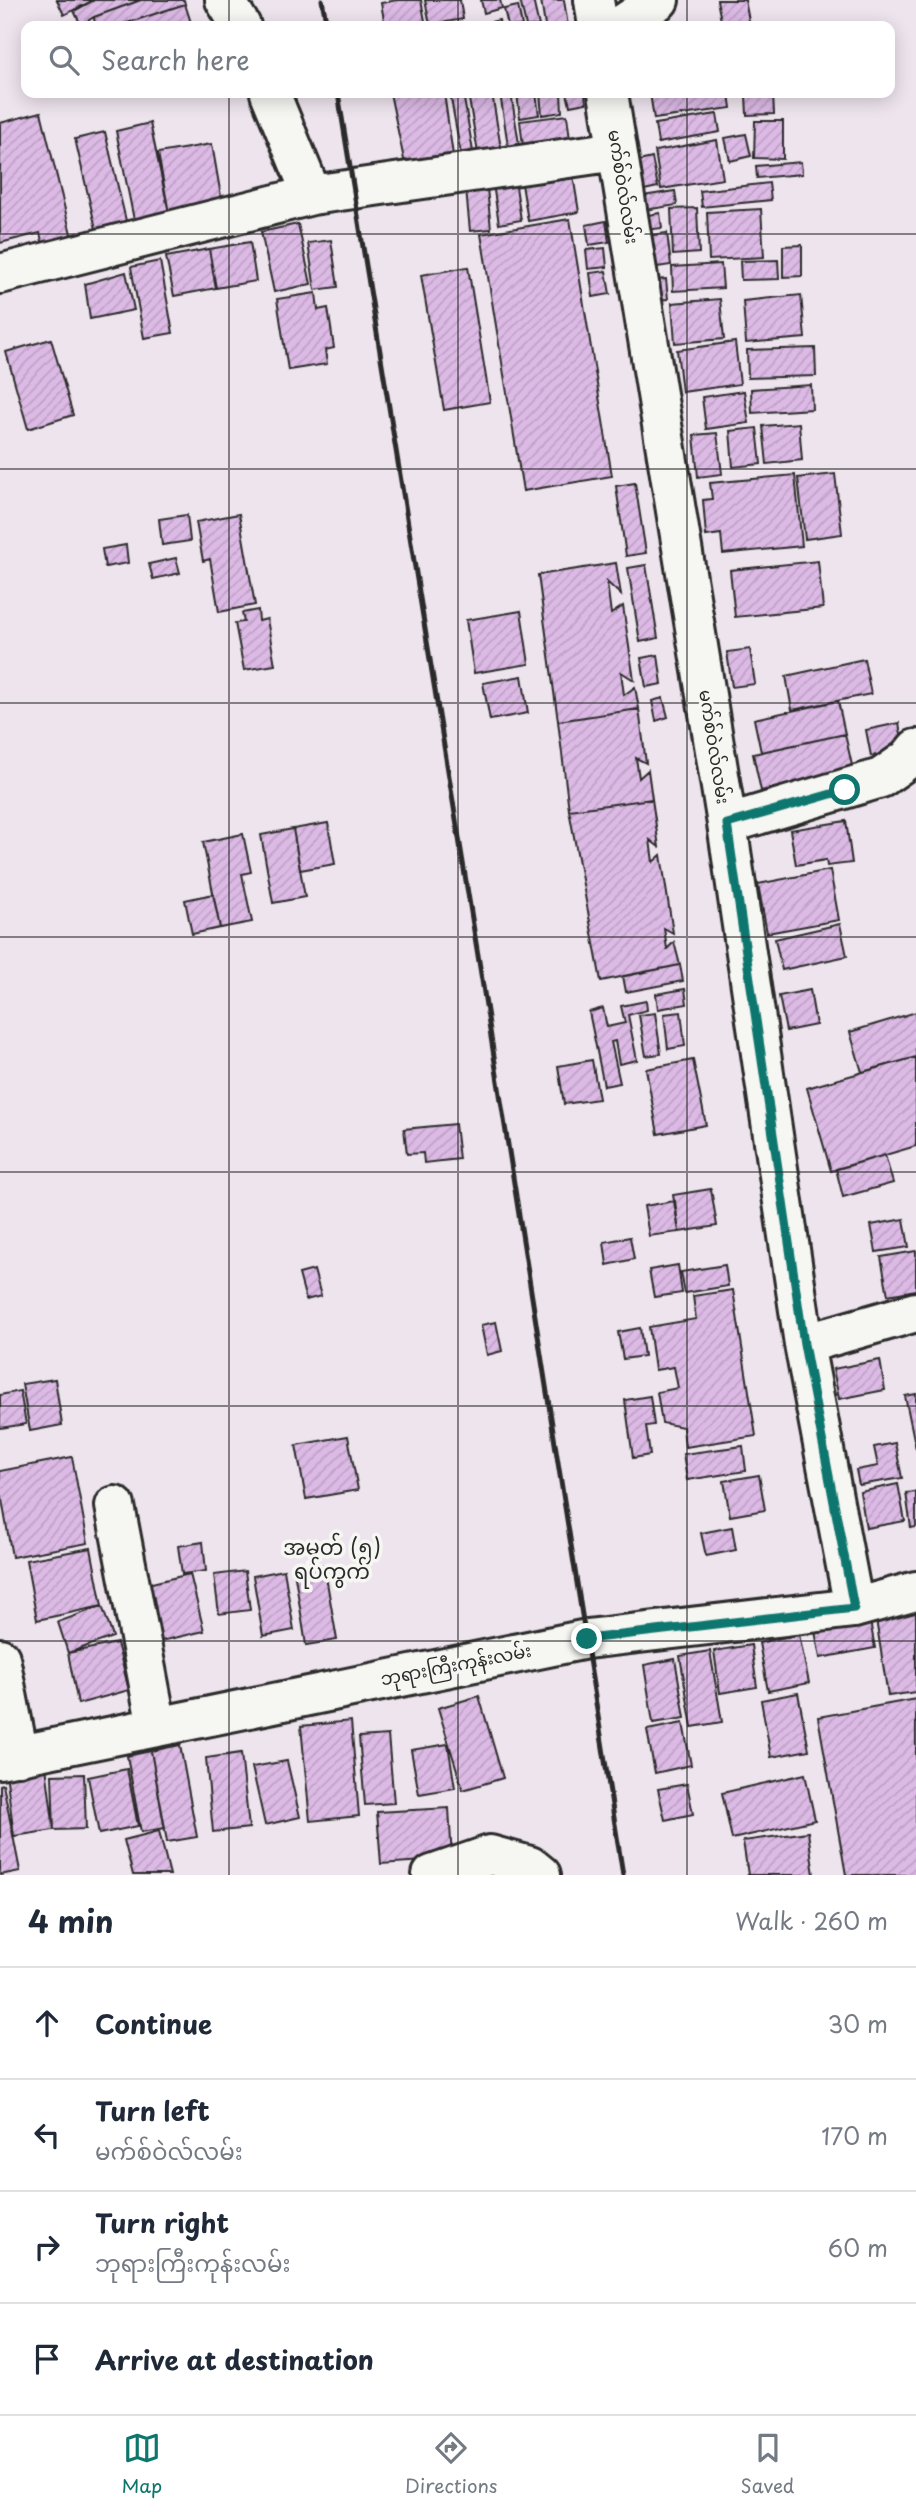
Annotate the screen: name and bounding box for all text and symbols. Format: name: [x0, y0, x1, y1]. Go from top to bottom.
search box: [21, 21, 895, 98]
text: Search here: [101, 40, 250, 79]
icon: search: [45, 41, 83, 79]
street label: မက်စ်ဝဲလ်လမ်း: [602, 128, 647, 246]
street label: မက်စ်ဝဲလ်လမ်း: [693, 688, 738, 806]
route start: [829, 774, 860, 805]
district label: အမှတ် (၅) ရပ်ကွက်: [283, 1530, 381, 1589]
route end: [571, 1623, 602, 1654]
street label: ဘုရားကြီးကုန်းလမ်း: [378, 1636, 534, 1694]
text: 4 min: [28, 1898, 114, 1943]
text: Walk · 260 m: [735, 1903, 888, 1938]
icon: ahead: [28, 2004, 66, 2042]
text: Continue: [95, 2004, 212, 2043]
text: 30 m: [827, 2006, 888, 2041]
text: Turn left: [95, 2091, 210, 2130]
icon: left: [28, 2116, 66, 2154]
text: 170 m: [821, 2118, 888, 2153]
text: မက်စ်ဝဲလ်လမ်း: [95, 2133, 243, 2168]
text: Turn right: [95, 2203, 229, 2242]
icon: right: [28, 2228, 66, 2266]
text: 60 m: [828, 2230, 888, 2265]
text: ဘုရားကြီးကုန်းလမ်း: [95, 2245, 291, 2280]
icon: arrive: [28, 2340, 66, 2378]
text: Arrive at destination: [95, 2340, 374, 2379]
tab: Map: [122, 2429, 162, 2499]
tab: Directions: [405, 2429, 498, 2499]
tab: Saved: [741, 2429, 794, 2499]

